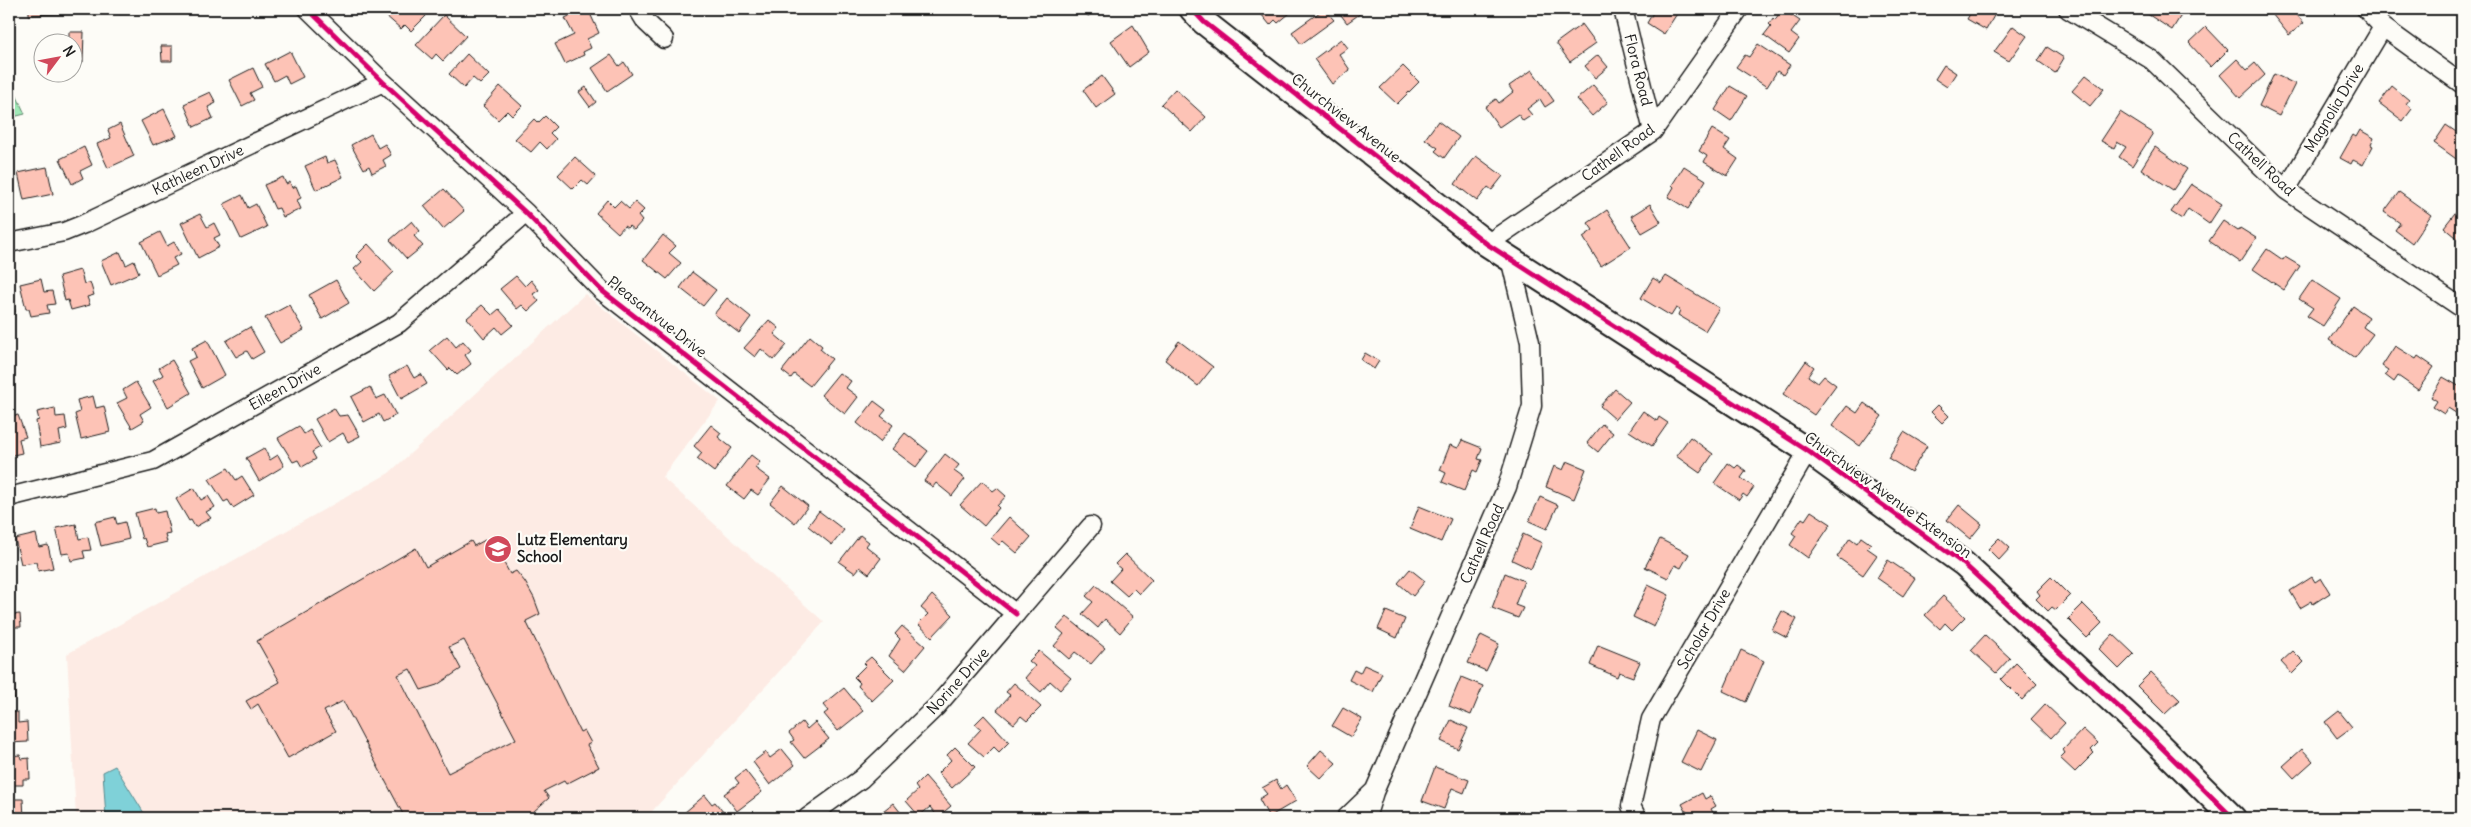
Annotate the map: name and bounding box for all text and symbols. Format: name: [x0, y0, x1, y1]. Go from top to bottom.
north arrow: [32, 32, 82, 82]
street label: Flora Road: [1620, 32, 1657, 108]
text: N: [59, 42, 79, 60]
street label: Magnolia Drive: [2300, 60, 2368, 156]
street label: Churchview Avenue: [1288, 69, 1405, 166]
street label: Cathell Road: [1578, 120, 1658, 185]
street label: Cathell Road: [2224, 128, 2299, 200]
street label: Kathleen Drive: [149, 140, 247, 199]
street label: Pleasantvue Drive: [604, 272, 711, 361]
street label: Eileen Drive: [245, 359, 324, 414]
street label: Churchview Avenue Extension: [1801, 427, 1976, 562]
street label: Cathell Road: [1455, 501, 1508, 587]
place label: Lutz Elementary School: [517, 530, 628, 566]
school or university icon: Lutz Elementary School: [483, 534, 513, 564]
street label: Scholar Drive: [1673, 585, 1734, 673]
street label: Norine Drive: [922, 643, 993, 718]

